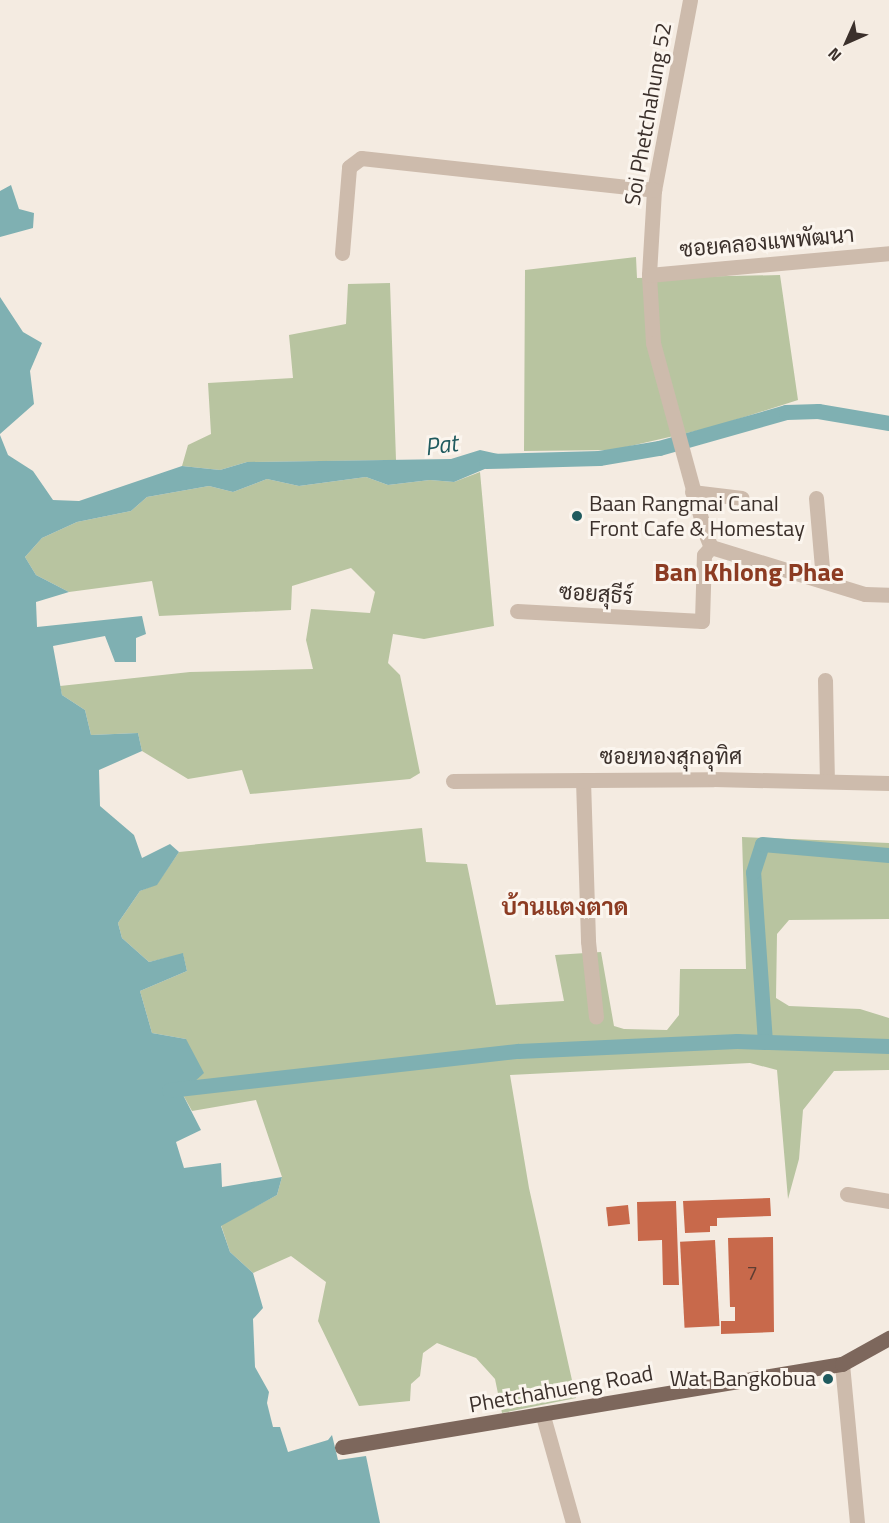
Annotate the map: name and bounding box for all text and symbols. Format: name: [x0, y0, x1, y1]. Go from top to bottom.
north arrow: [817, 12, 877, 72]
street label: Soi Phetchahung 52: [619, 20, 677, 208]
text: N: [822, 42, 847, 67]
street label: ซอยคลองแพพัฒนา: [679, 221, 855, 263]
water label: Pat: [423, 428, 459, 462]
place label: Baan Rangmai Canal Front Cafe & Homestay: [589, 490, 805, 542]
marker: Baan Rangmai Canal Front Cafe & Homestay: [570, 509, 584, 523]
district label: Ban Khlong Phae: [654, 556, 844, 588]
street label: ซอยสุธีร์: [558, 578, 634, 610]
street label: ซอยทองสุกอุทิศ: [600, 744, 742, 770]
district label: บ้านแตงตาด: [502, 893, 628, 921]
house number: 7: [746, 1260, 758, 1284]
street label: Phetchahueng Road: [467, 1360, 655, 1418]
place label: Wat Bangkobua: [669, 1366, 816, 1392]
marker: Wat Bangkobua: [821, 1372, 835, 1386]

